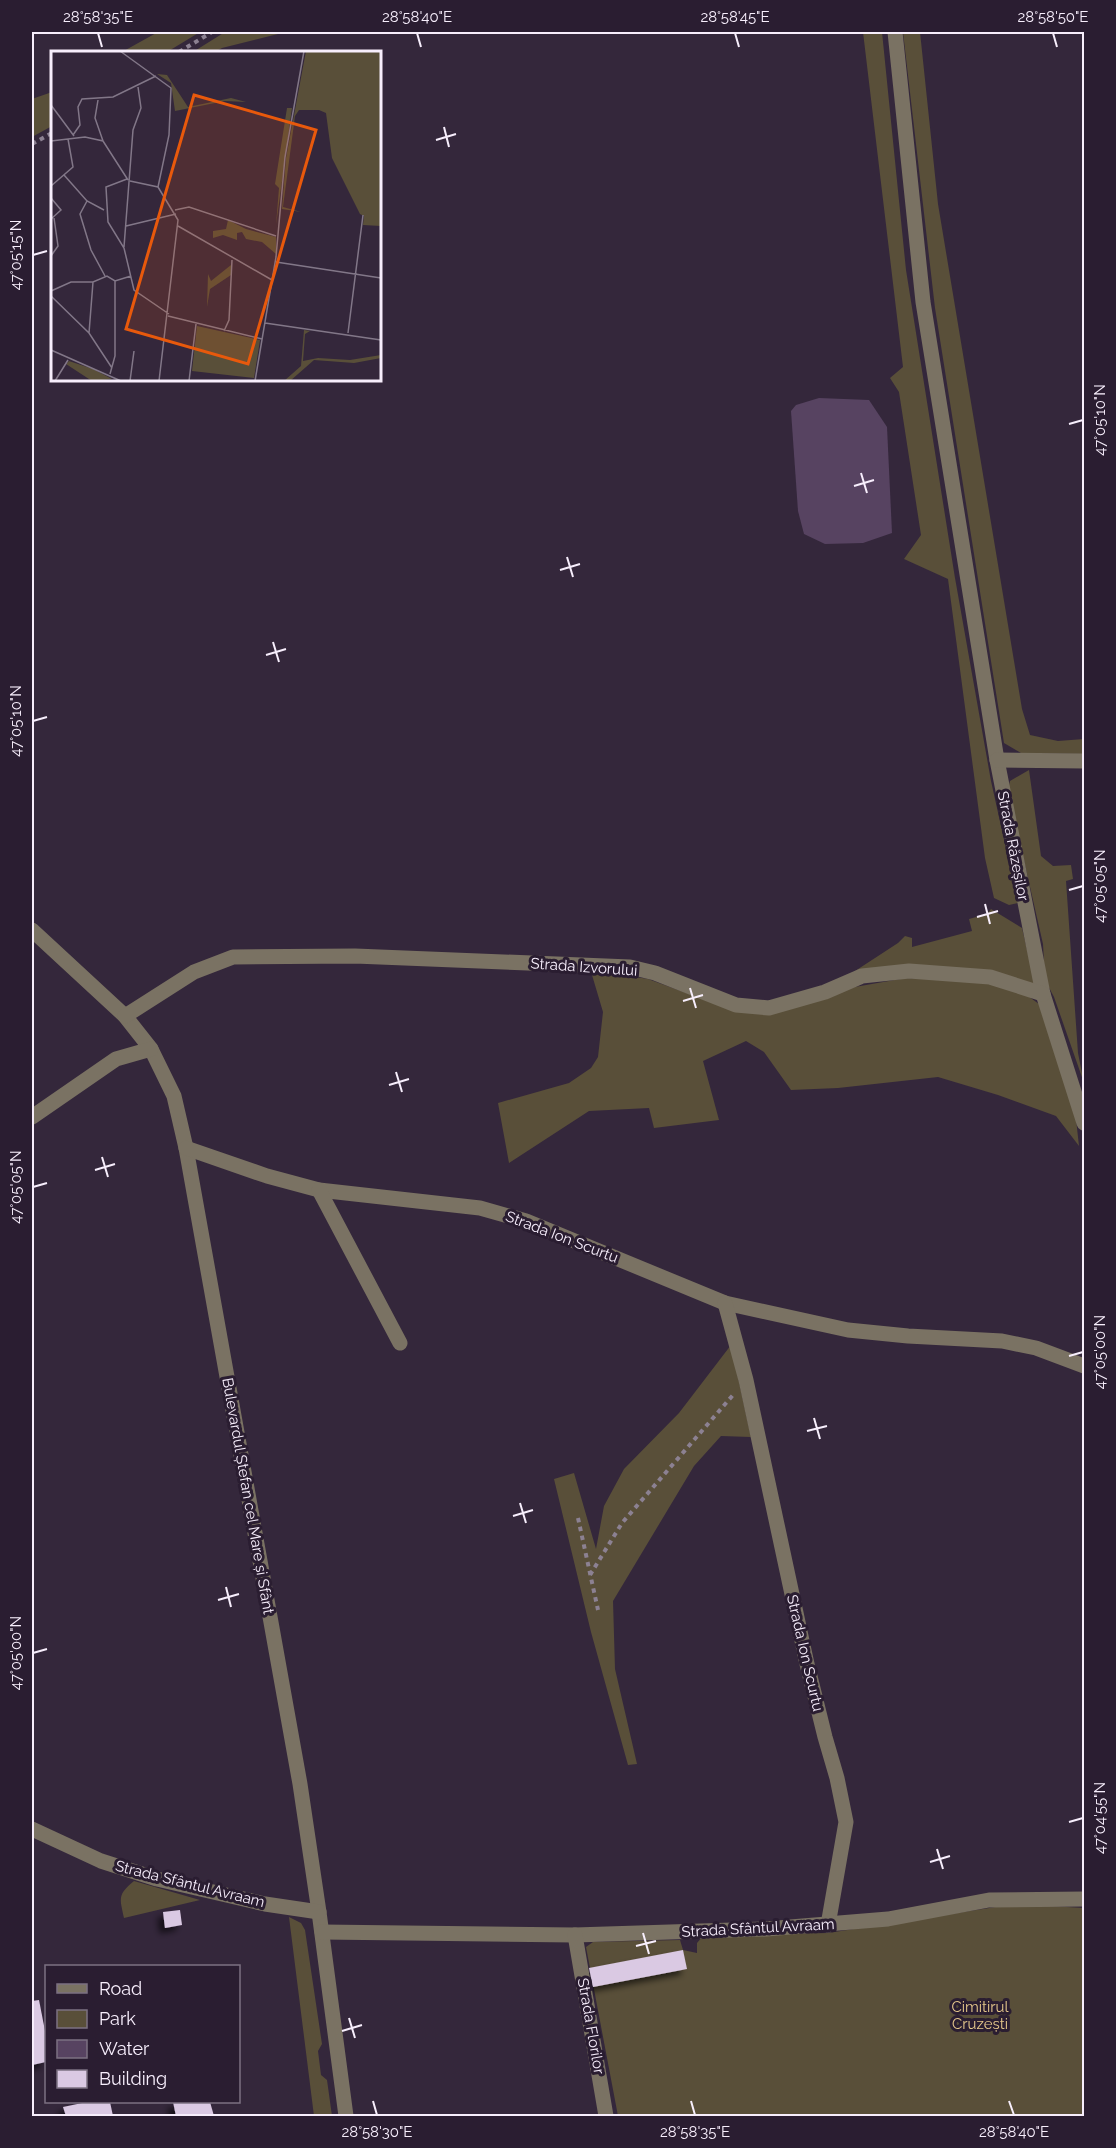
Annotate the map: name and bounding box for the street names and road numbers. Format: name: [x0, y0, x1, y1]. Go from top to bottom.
street label: Strada Răzeșilor: [994, 790, 1033, 903]
street label: Strada Izvorului: [530, 954, 638, 980]
street label: Strada Ion Scurtu: [503, 1207, 621, 1267]
street label: Bulevardul Ștefan cel Mare și Sfânt: [218, 1376, 278, 1616]
street label: Strada Ion Scurtu: [783, 1593, 827, 1713]
street label: Strada Sfântul Avraam: [113, 1857, 267, 1911]
street label: Strada Sfântul Avraam: [681, 1915, 835, 1941]
street label: Strada Florilor: [574, 1976, 608, 2076]

